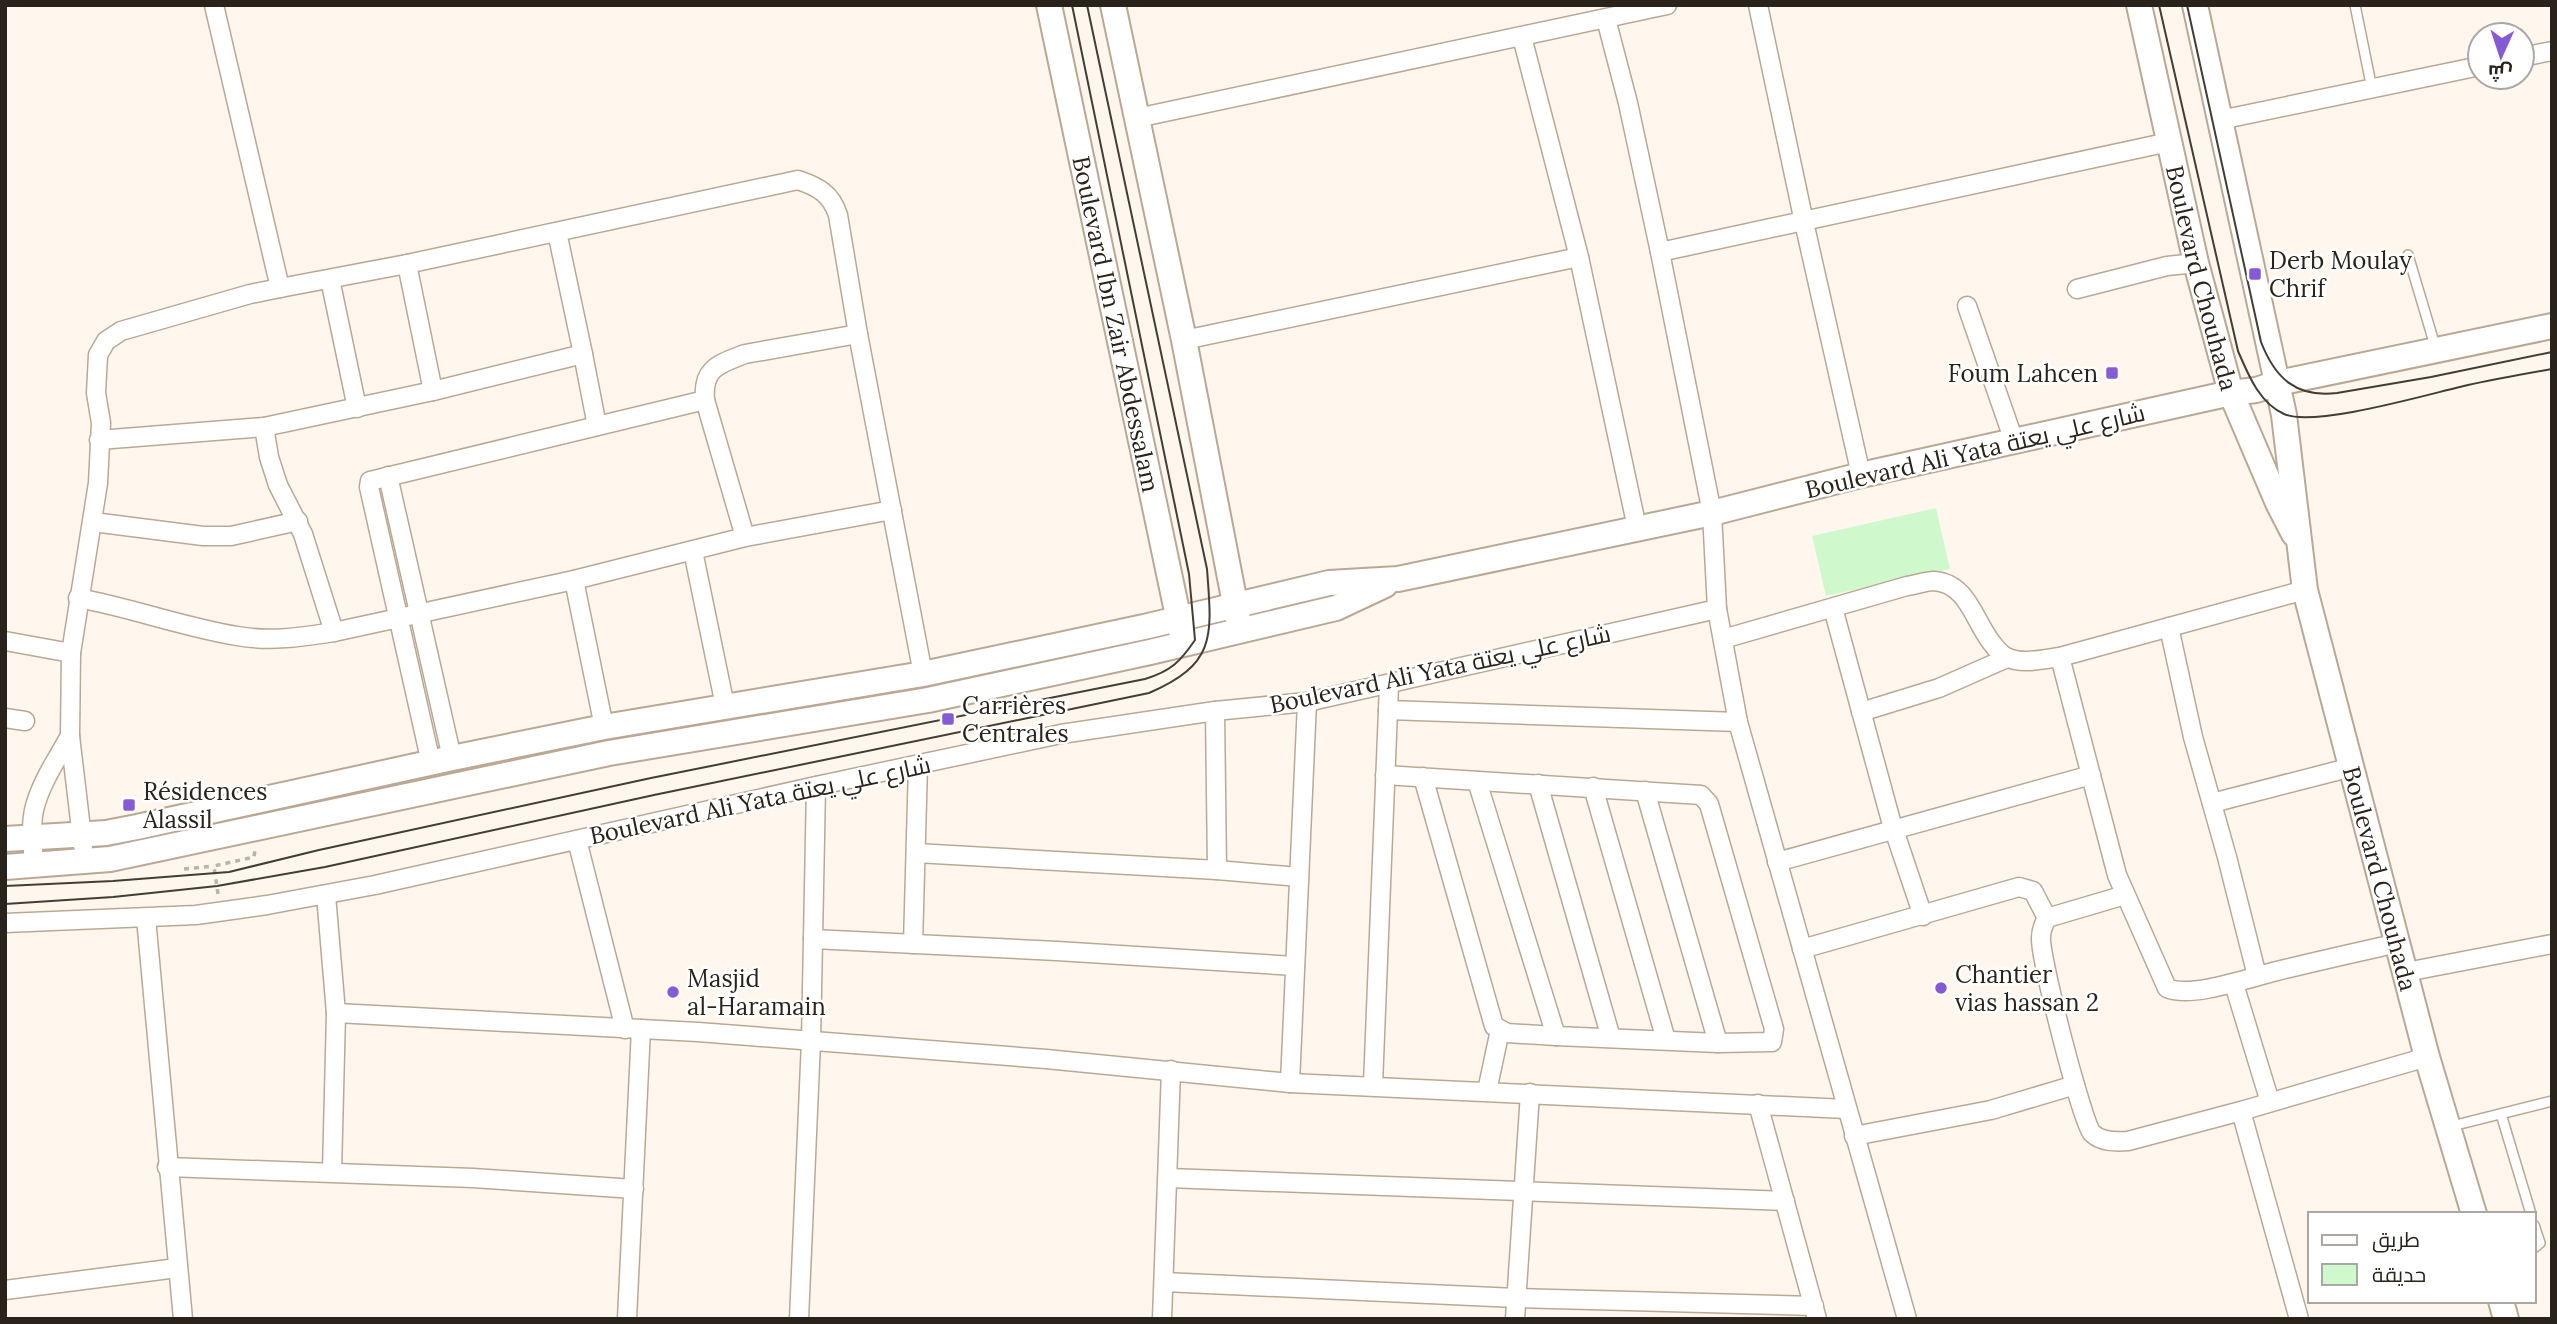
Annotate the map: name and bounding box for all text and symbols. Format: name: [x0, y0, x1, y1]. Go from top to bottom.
north arrow: [2466, 21, 2536, 91]
text: ش: [2487, 60, 2513, 86]
street label: Boulevard Ibn Zair Abdessalam: [1066, 153, 1167, 495]
street label: Boulevard Chouhada: [2159, 162, 2245, 394]
place label: Derb Moulay Chrif: [2269, 245, 2412, 304]
marker: Derb Moulay Chrif: [2247, 266, 2263, 282]
place label: Foum Lahcen: [1948, 358, 2098, 389]
marker: Foum Lahcen: [2104, 365, 2120, 381]
street label: Boulevard Ali Yata شارع علي يعتة: [1802, 397, 2149, 509]
street label: Boulevard Ali Yata شارع علي يعتة: [1267, 618, 1614, 724]
place label: Carrières Centrales: [962, 690, 1069, 749]
marker: Carrières Centrales: [940, 711, 956, 727]
street label: Boulevard Ali Yata شارع علي يعتة: [587, 749, 934, 855]
street label: Boulevard Chouhada: [2336, 763, 2425, 994]
place label: Résidences Alassil: [142, 776, 267, 835]
marker: Résidences Alassil: [121, 797, 137, 813]
place label: Chantier vias hassan 2: [1955, 959, 2099, 1018]
place label: Masjid al-Haramain: [687, 963, 826, 1022]
marker: Chantier vias hassan 2: [1933, 980, 1949, 996]
marker: Masjid al-Haramain: [665, 984, 681, 1000]
legend: [2308, 1212, 2536, 1303]
text: طريق: [2372, 1226, 2420, 1253]
text: حديقة: [2372, 1261, 2426, 1288]

